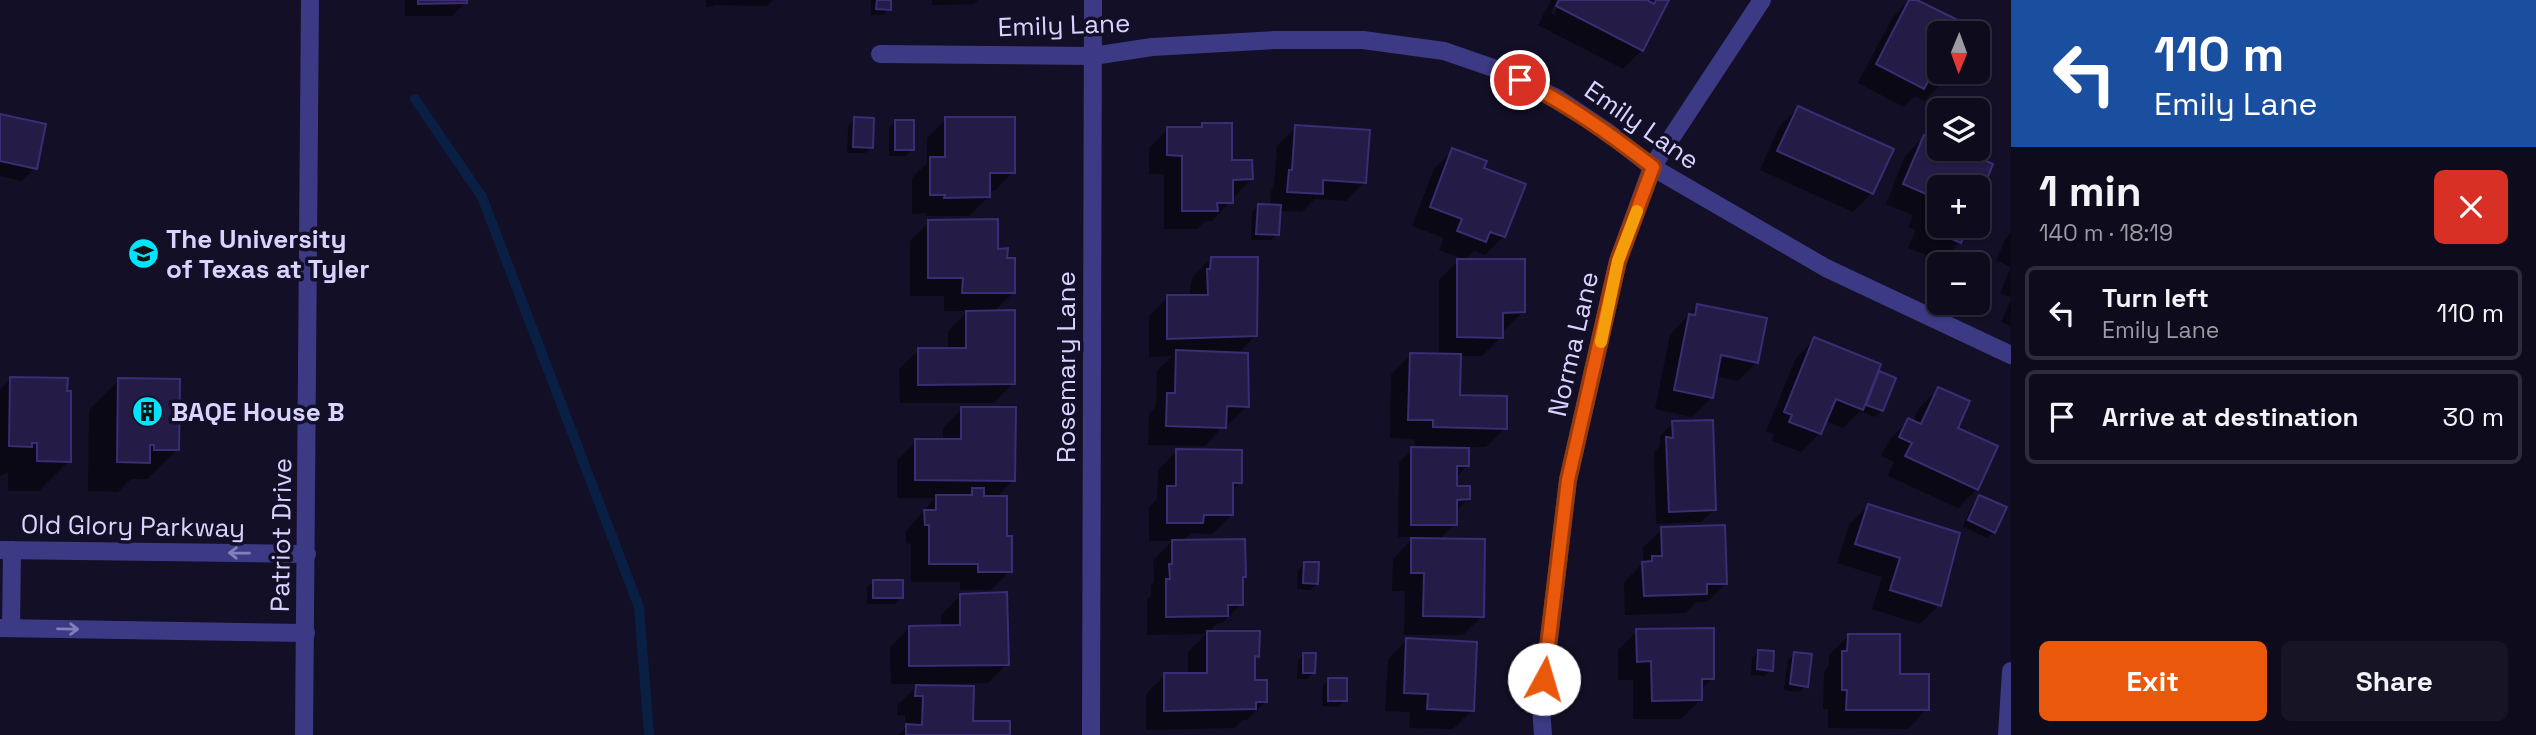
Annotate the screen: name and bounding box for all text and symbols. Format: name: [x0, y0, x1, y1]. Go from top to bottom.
street label: Emily Lane: [997, 6, 1131, 44]
north arrow: [1927, 21, 1990, 84]
map controls: [1927, 21, 1990, 315]
text: 110 m: [2154, 23, 2284, 85]
icon: left: [2039, 28, 2130, 119]
pin: [1490, 50, 1550, 110]
icon: arrive: [1501, 61, 1539, 99]
street label: Emily Lane: [1578, 73, 1706, 177]
text: Emily Lane: [2154, 84, 2317, 124]
button: layers: [1927, 98, 1990, 161]
text: 1 min: [2039, 165, 2142, 218]
button: close: [2434, 170, 2508, 244]
button: +: [1927, 175, 1990, 238]
text: 140 m · 18:19: [2039, 218, 2173, 248]
place label: The University of Texas at Tyler: [166, 222, 369, 286]
school or university icon: The University of Texas at Tyler: [126, 237, 160, 271]
button: −: [1927, 252, 1990, 315]
street label: Norma Lane: [1540, 268, 1606, 420]
street label: Rosemary Lane: [1049, 271, 1083, 463]
text: Turn left: [2102, 281, 2209, 315]
icon: left: [2043, 294, 2081, 332]
text: 110 m: [2437, 296, 2504, 330]
text: Emily Lane: [2102, 315, 2219, 345]
building icon: BAQE House B: [131, 395, 165, 429]
place label: BAQE House B: [171, 395, 345, 429]
icon: arrive: [2043, 398, 2081, 436]
text: Arrive at destination: [2102, 400, 2359, 434]
text: 30 m: [2443, 400, 2504, 434]
street label: Patriot Drive: [263, 458, 299, 612]
street label: Old Glory Parkway: [21, 507, 245, 545]
one-way arrow: [228, 546, 251, 560]
one-way arrow: [56, 623, 79, 636]
button: Exit: [2039, 641, 2267, 721]
button: Share: [2281, 641, 2508, 721]
position arrow: [1507, 642, 1581, 716]

